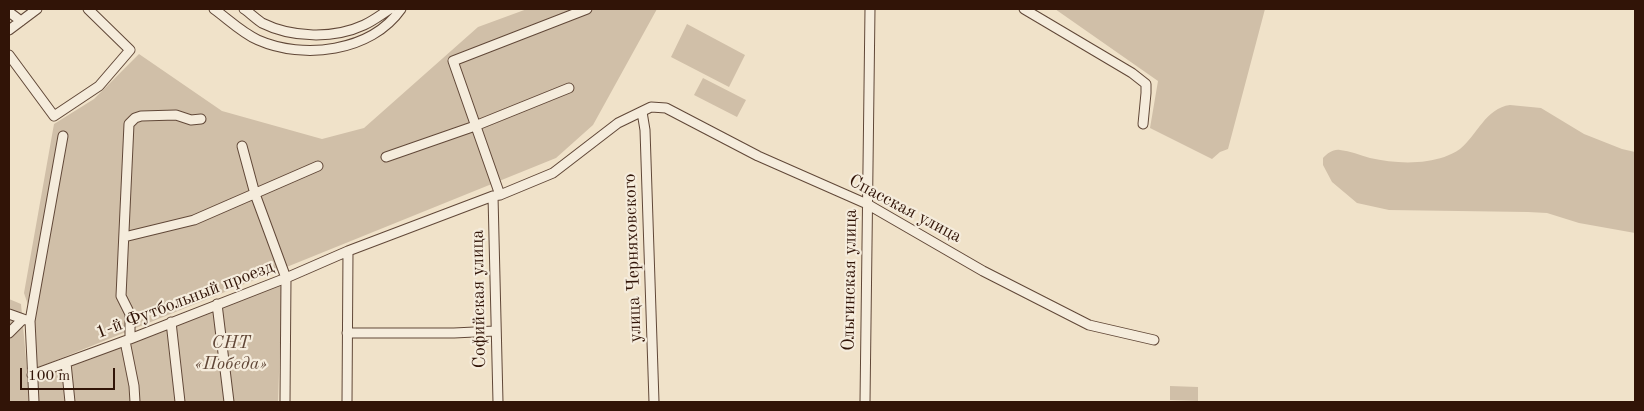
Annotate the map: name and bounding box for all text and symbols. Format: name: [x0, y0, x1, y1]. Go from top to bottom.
street label: Спасская улица: [845, 170, 965, 248]
street label: улица Черняховского: [619, 173, 647, 343]
street label: Ольгинская улица: [838, 209, 862, 351]
street label: Софийская улица: [467, 230, 491, 368]
street label: 1-й Футбольный проезд: [93, 256, 277, 344]
park label: СНТ «Победа»: [195, 332, 267, 374]
scale bar: [22, 358, 118, 390]
text: 100 m: [28, 369, 70, 384]

